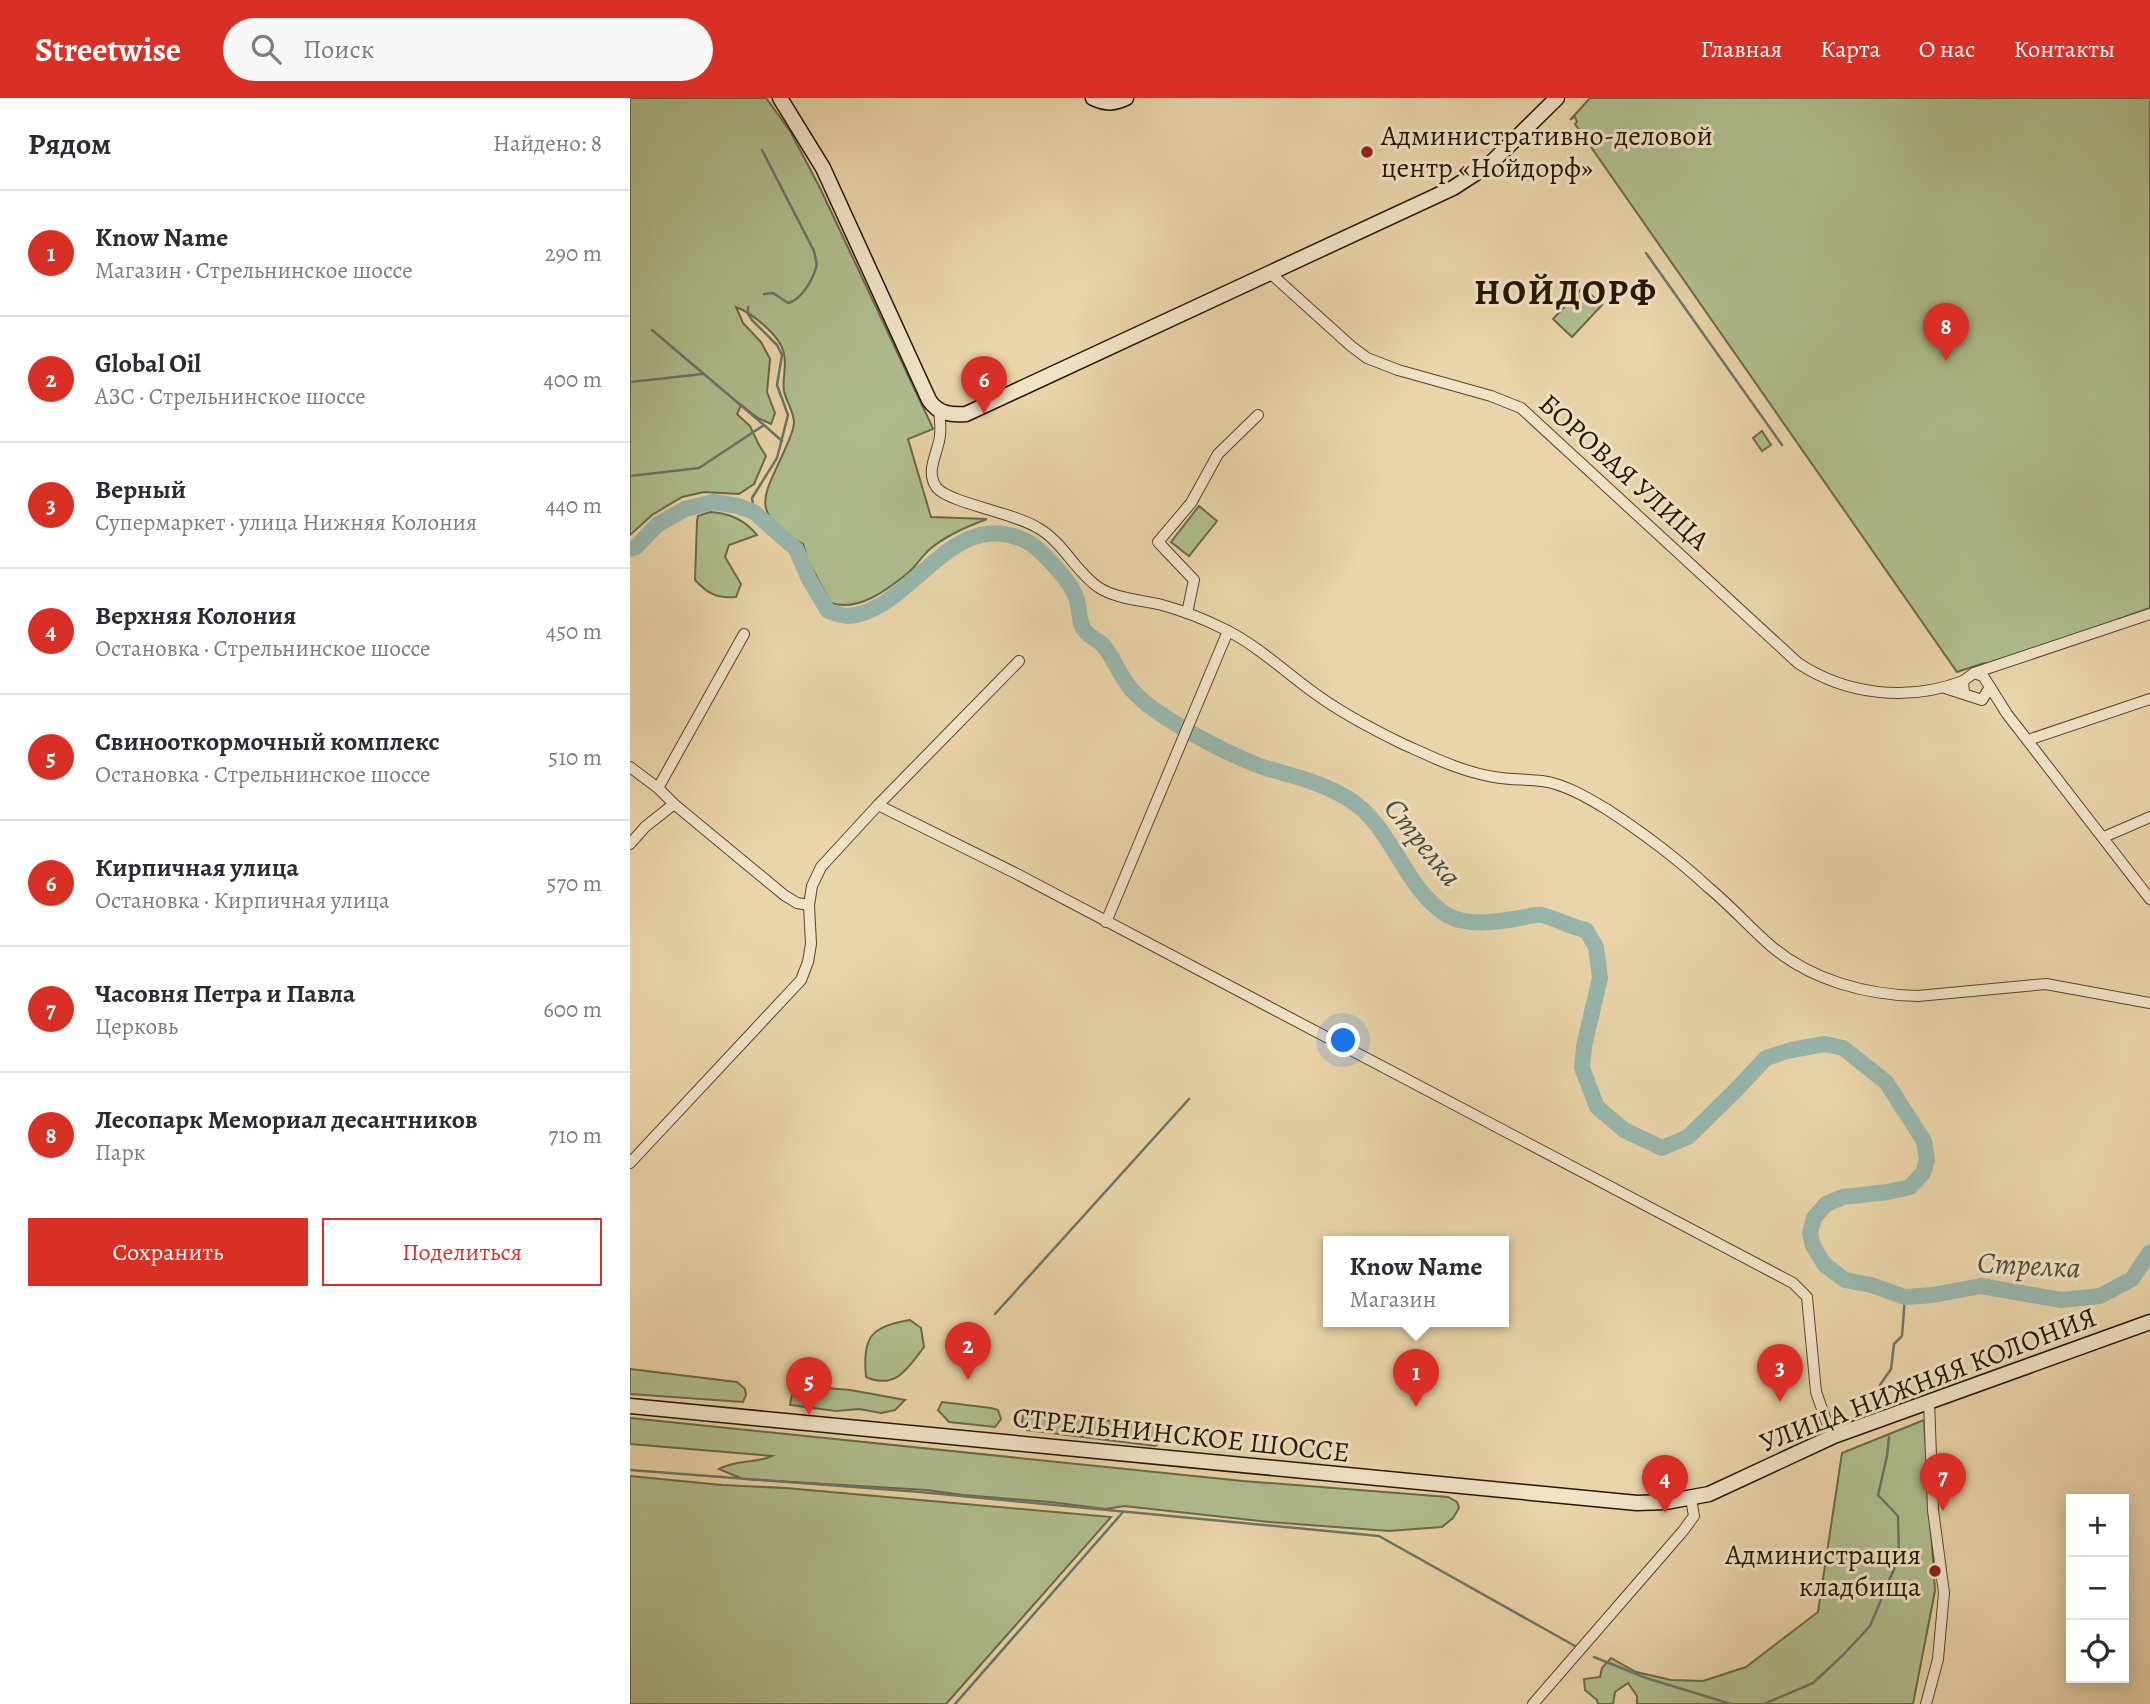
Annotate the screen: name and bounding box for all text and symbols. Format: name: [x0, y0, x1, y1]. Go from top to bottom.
search box: [223, 18, 713, 81]
text: Streetwise: [35, 27, 181, 72]
icon: search: [247, 30, 285, 68]
text: Поиск: [303, 32, 374, 67]
text: Главная: [1701, 33, 1782, 65]
text: Карта: [1820, 33, 1881, 65]
text: О нас: [1919, 33, 1975, 65]
text: Контакты: [2013, 33, 2115, 65]
place label: Административно-деловой центр «Нойдорф»: [1380, 117, 1713, 187]
text: Рядом: [28, 124, 111, 164]
text: Найдено: 8: [493, 128, 602, 159]
marker: Административно-деловой центр «Нойдорф»: [1359, 144, 1375, 160]
text: Know Name: [95, 220, 228, 255]
text: 1: [47, 238, 55, 269]
text: 290 m: [545, 238, 602, 269]
text: Магазин · Стрельнинское шоссе: [95, 255, 413, 286]
district label: НОЙДОРФ: [1474, 268, 1658, 316]
pin: 8: [1923, 303, 1969, 361]
text: Global Oil: [95, 346, 201, 381]
pin: 6: [961, 356, 1007, 414]
text: 2: [45, 364, 57, 395]
text: 400 m: [543, 364, 602, 395]
text: АЗС · Стрельнинское шоссе: [95, 381, 366, 412]
street label: БОРОВАЯ УЛИЦА: [1531, 385, 1718, 559]
text: Верный: [95, 472, 186, 507]
text: 3: [46, 490, 56, 521]
text: 440 m: [545, 490, 602, 521]
text: Супермаркет · улица Нижняя Колония: [95, 507, 477, 538]
text: Верхняя Колония: [95, 598, 296, 633]
text: 4: [46, 616, 56, 647]
text: 450 m: [546, 616, 602, 647]
text: Остановка · Стрельнинское шоссе: [95, 633, 431, 664]
text: Свинооткормочный комплекс: [95, 724, 440, 759]
text: 5: [46, 742, 56, 773]
text: 510 m: [548, 742, 602, 773]
text: Остановка · Стрельнинское шоссе: [95, 759, 431, 790]
water label: Стрелка: [1375, 789, 1471, 895]
text: Кирпичная улица: [95, 850, 299, 885]
text: 6: [46, 868, 56, 899]
text: 570 m: [547, 868, 602, 899]
text: Остановка · Кирпичная улица: [95, 885, 390, 916]
text: Часовня Петра и Павла: [95, 976, 355, 1011]
text: 7: [46, 994, 56, 1025]
text: 600 m: [543, 994, 602, 1025]
text: Церковь: [95, 1011, 178, 1042]
your location: [1326, 1023, 1360, 1057]
text: Лесопарк Мемориал десантников: [95, 1102, 478, 1137]
text: 8: [45, 1120, 57, 1151]
text: 710 m: [549, 1120, 602, 1151]
text: Парк: [95, 1137, 146, 1168]
button: Сохранить: [28, 1218, 308, 1286]
button: Поделиться: [322, 1218, 602, 1286]
popup: [1323, 1236, 1509, 1327]
water label: Стрелка: [1976, 1242, 2082, 1288]
text: Know Name: [1349, 1249, 1483, 1284]
text: Магазин: [1349, 1284, 1436, 1315]
street label: УЛИЦА НИЖНЯЯ КОЛОНИЯ: [1754, 1298, 2102, 1462]
pin: 2: [945, 1322, 991, 1380]
pin: 3: [1757, 1344, 1803, 1402]
pin: 1: [1393, 1349, 1439, 1407]
pin: 5: [786, 1357, 832, 1415]
street label: СТРЕЛЬНИНСКОЕ ШОССЕ: [1011, 1398, 1351, 1472]
pin: 7: [1920, 1453, 1966, 1511]
pin: 4: [1642, 1455, 1688, 1513]
map controls: [2066, 1494, 2129, 1683]
button: +: [2066, 1494, 2129, 1557]
place label: Администрация кладбища: [1724, 1536, 1921, 1606]
button: −: [2066, 1557, 2129, 1620]
marker: Администрация кладбища: [1927, 1563, 1943, 1579]
button: locate: [2066, 1620, 2129, 1683]

